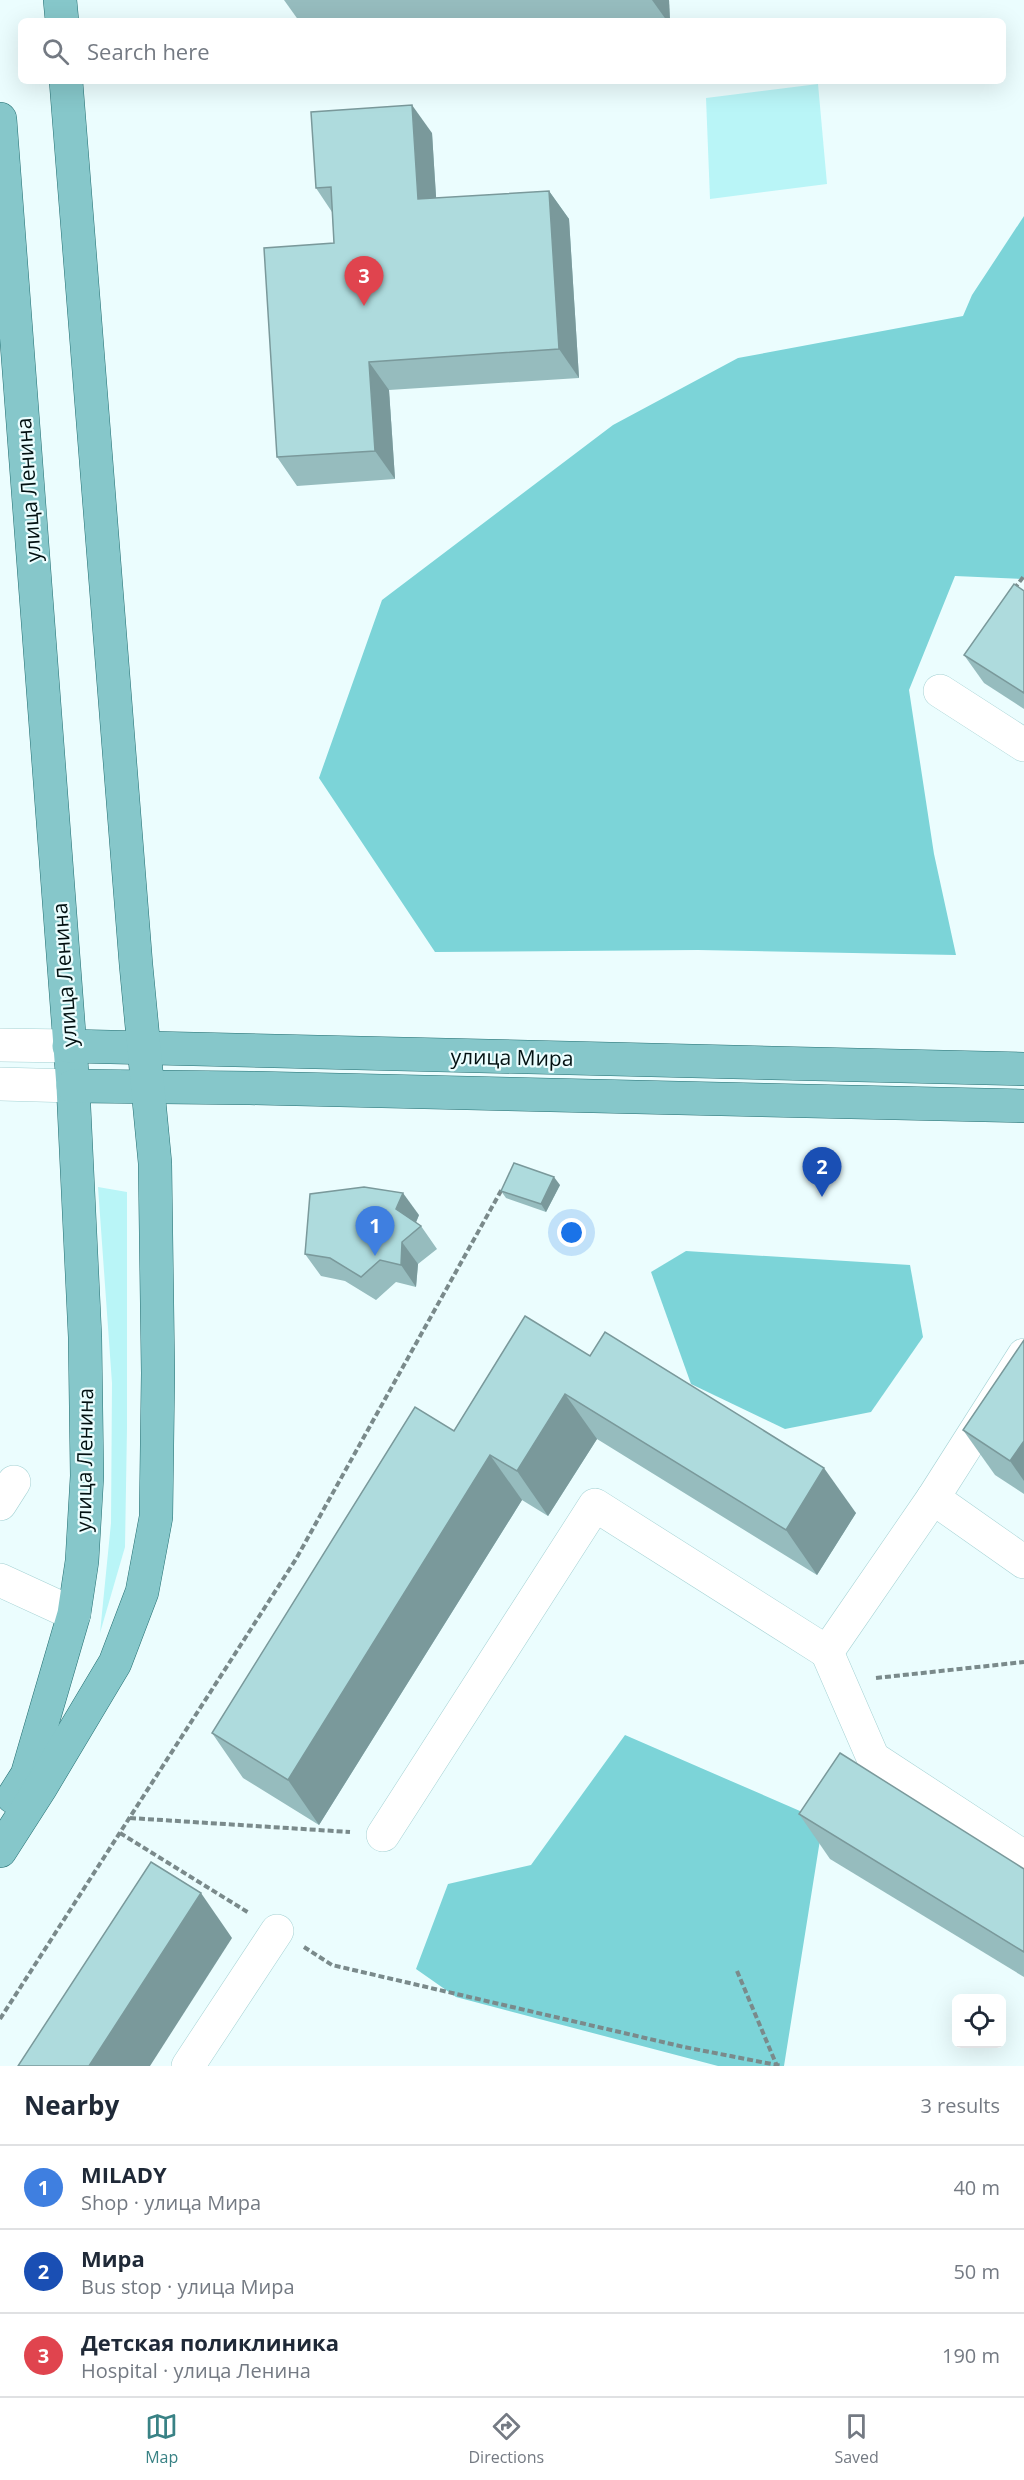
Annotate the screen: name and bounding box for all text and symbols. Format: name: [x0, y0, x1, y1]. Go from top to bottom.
search box: [18, 18, 1006, 84]
icon: search: [39, 35, 72, 68]
text: Search here: [87, 36, 210, 66]
pin: 3: [344, 256, 384, 306]
street label: улица Ленина: [9, 417, 47, 563]
street label: улица Ленина: [45, 902, 83, 1048]
street label: улица Мира: [450, 1042, 574, 1072]
pin: 2: [802, 1148, 842, 1197]
pin: 1: [356, 1206, 394, 1256]
your location: [557, 1218, 586, 1247]
street label: улица Ленина: [69, 1388, 99, 1532]
map controls: [952, 1994, 1006, 2048]
button: locate: [952, 1994, 1006, 2048]
text: Nearby: [24, 2087, 119, 2123]
text: 3 results: [920, 2092, 1000, 2119]
text: МILADY: [81, 2159, 167, 2189]
text: 1: [38, 2174, 49, 2201]
text: 40 m: [953, 2174, 1000, 2201]
text: Shop · улица Мира: [81, 2189, 261, 2216]
text: Мира: [81, 2243, 145, 2273]
text: 2: [38, 2258, 49, 2285]
text: 50 m: [953, 2258, 1000, 2285]
text: Bus stop · улица Мира: [81, 2273, 295, 2300]
text: Детская поликлиника: [81, 2327, 339, 2357]
text: 3: [38, 2342, 49, 2369]
text: 190 m: [942, 2342, 1000, 2369]
text: Hospital · улица Ленина: [81, 2357, 311, 2384]
tab: Map: [145, 2410, 178, 2468]
tab: Directions: [469, 2410, 544, 2468]
tab: Saved: [834, 2410, 879, 2468]

